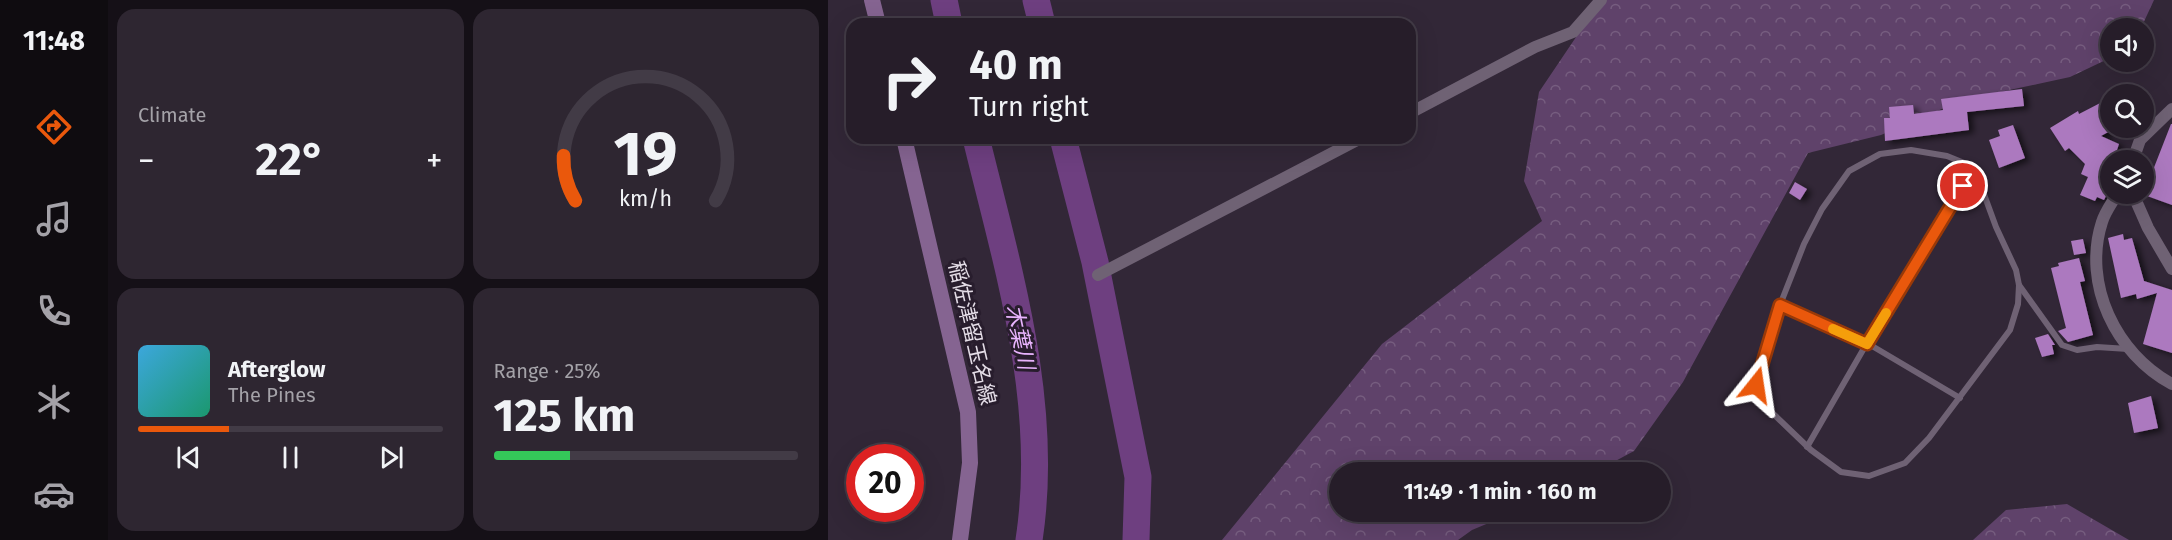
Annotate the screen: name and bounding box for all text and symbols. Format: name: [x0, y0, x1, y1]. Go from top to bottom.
map controls: [2100, 18, 2154, 204]
button: sound: [2100, 18, 2154, 72]
text: 11:48: [23, 25, 85, 57]
text: 40 m: [969, 40, 1063, 90]
icon: right: [870, 42, 948, 120]
button: search: [2100, 84, 2154, 138]
text: Turn right: [969, 91, 1089, 123]
text: Climate: [138, 103, 206, 127]
icon: directions: [33, 106, 75, 148]
text: 19: [614, 117, 678, 192]
text: 22°: [255, 133, 325, 187]
text: −: [138, 141, 155, 181]
text: +: [426, 141, 442, 181]
button: layers: [2100, 150, 2154, 204]
pin: [1937, 160, 1988, 211]
icon: arrive: [1946, 169, 1979, 202]
text: km/h: [619, 186, 672, 212]
icon: music: [33, 198, 75, 240]
street label: 稲佐津留玉名線: [943, 258, 1001, 408]
icon: phone: [33, 290, 75, 332]
water label: 木葉川: [1000, 302, 1040, 374]
position arrow: [1724, 353, 1788, 417]
text: Afterglow: [228, 356, 325, 383]
text: Range · 25%: [494, 359, 600, 383]
icon: climate: [33, 381, 75, 423]
text: The Pines: [228, 383, 315, 407]
text: 125 km: [494, 389, 635, 443]
icon: previous: [172, 441, 205, 474]
icon: pause: [274, 441, 307, 474]
icon: next: [375, 441, 408, 474]
speed limit sign: 20: [846, 444, 924, 522]
icon: car: [33, 473, 75, 515]
text: 11:49 · 1 min · 160 m: [1403, 478, 1597, 505]

